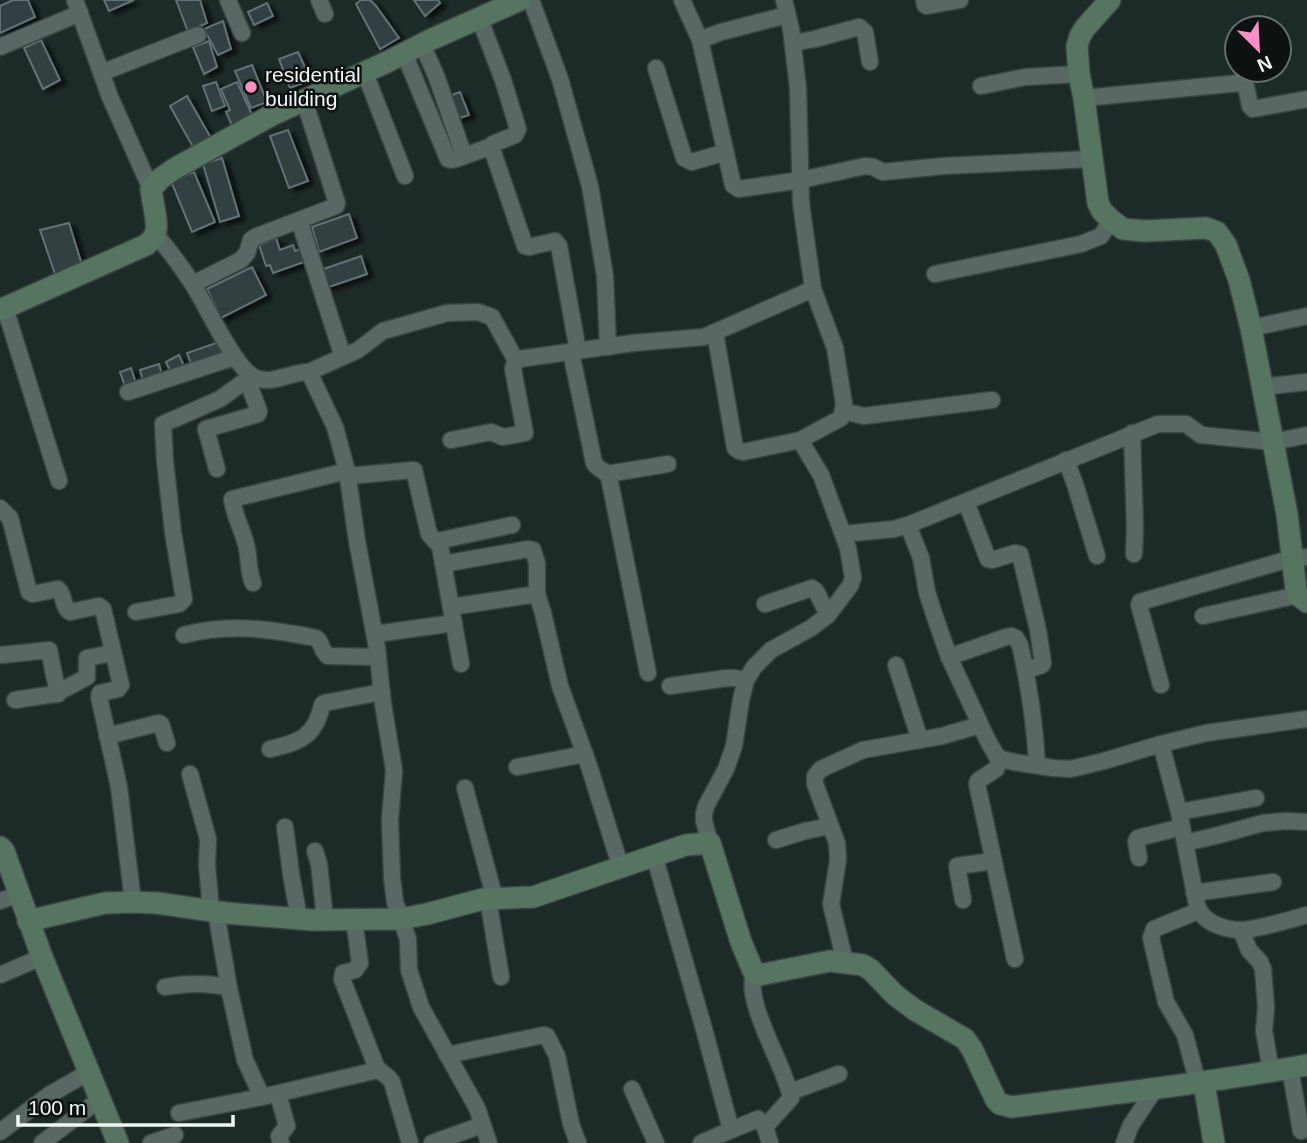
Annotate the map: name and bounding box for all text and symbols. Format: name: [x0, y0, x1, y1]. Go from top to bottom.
north arrow: [1223, 14, 1293, 84]
text: N: [1254, 52, 1275, 76]
place label: residential building: [265, 63, 361, 110]
marker: residential building: [243, 79, 259, 95]
scale bar: [18, 1084, 233, 1128]
text: 100 m: [28, 1096, 86, 1119]

